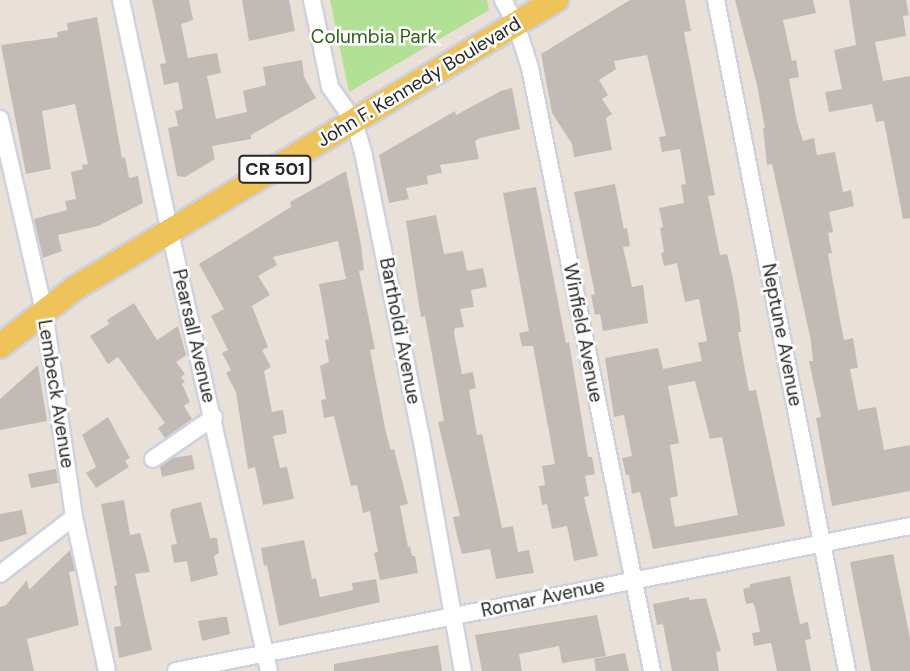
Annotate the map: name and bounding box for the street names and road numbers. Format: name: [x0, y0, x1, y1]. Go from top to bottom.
street label: John F. Kennedy Boulevard: [313, 12, 525, 152]
road number: CR 501: [238, 154, 312, 184]
street label: Bartholdi Avenue: [375, 256, 425, 406]
street label: Winfield Avenue: [558, 262, 608, 404]
street label: Neptune Avenue: [757, 262, 807, 408]
street label: Pearsall Avenue: [168, 267, 220, 405]
street label: Lembeck Avenue: [33, 318, 79, 470]
street label: Romar Avenue: [479, 574, 607, 622]

